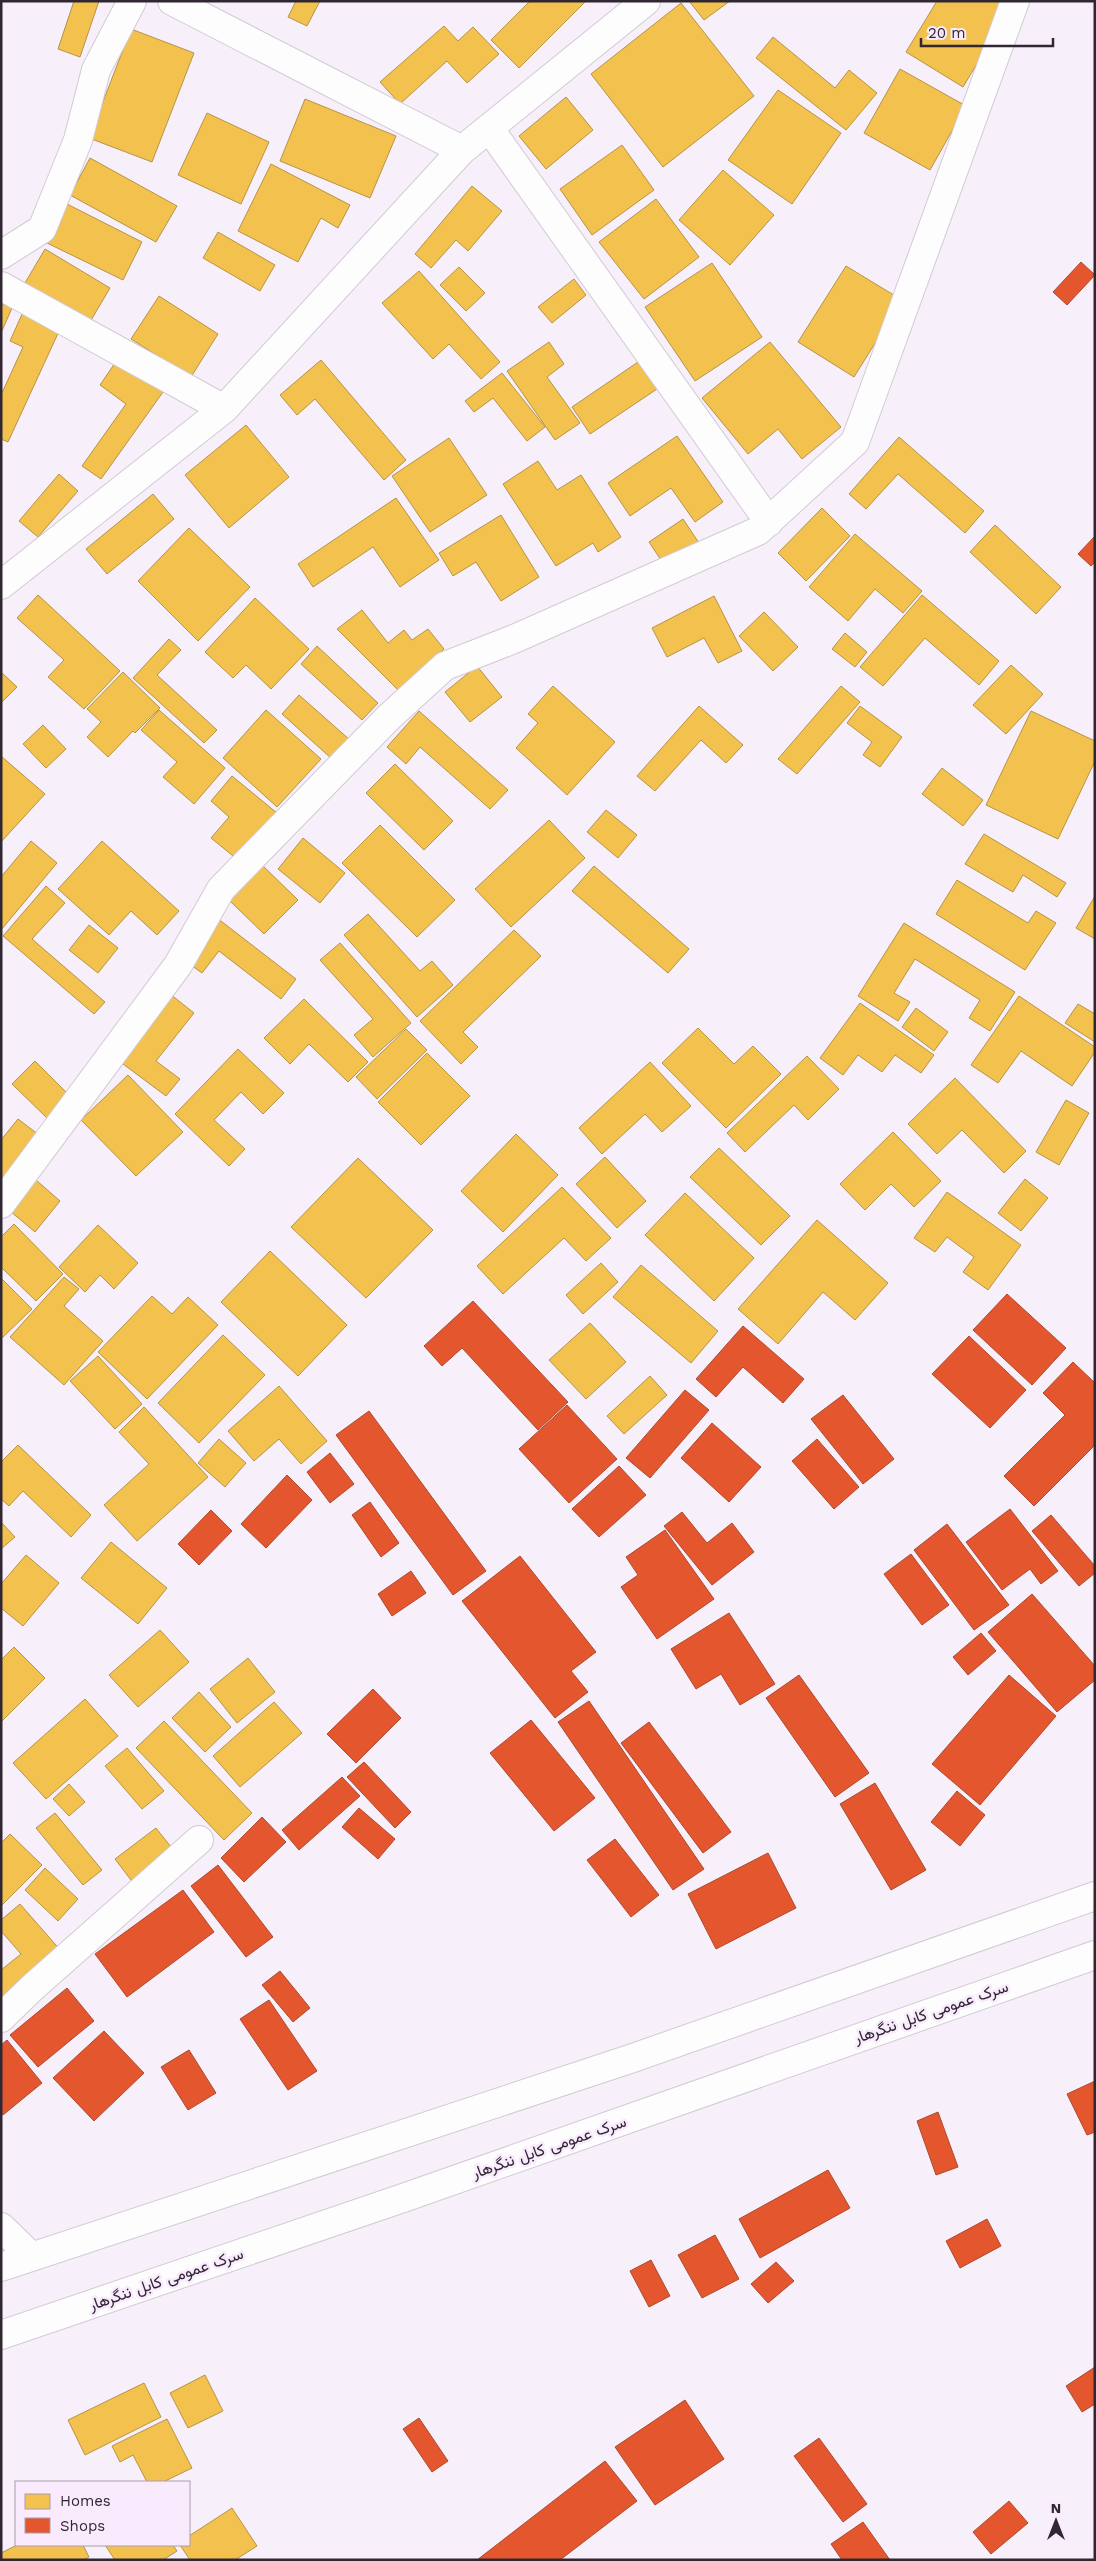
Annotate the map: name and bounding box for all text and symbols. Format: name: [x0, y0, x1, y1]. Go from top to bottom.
scale bar: [921, 15, 1054, 47]
text: 20 m: [928, 24, 966, 42]
street label: سرک عمومی کابل ننگرهار: [850, 1977, 1011, 2049]
street label: سرک عمومی کابل ننگرهار: [468, 2112, 629, 2184]
street label: سرک عمومی کابل ننگرهار: [85, 2244, 246, 2316]
legend: [15, 2481, 190, 2546]
text: Homes: [60, 2492, 111, 2510]
north arrow: [1031, 2496, 1081, 2546]
text: N: [1051, 2500, 1061, 2516]
text: Shops: [60, 2517, 105, 2535]

